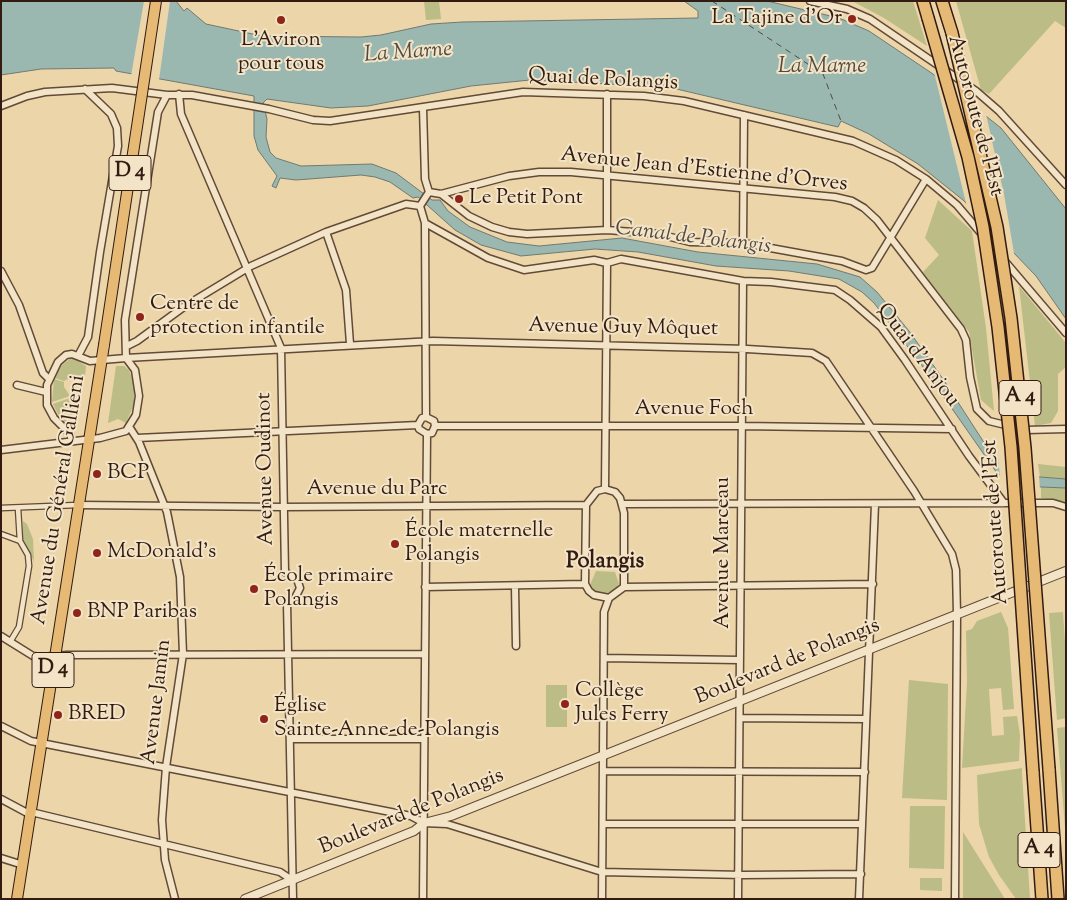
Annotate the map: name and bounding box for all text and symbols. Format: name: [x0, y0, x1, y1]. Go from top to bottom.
place label: La Tajine d'Or: [712, 6, 842, 32]
marker: La Tajine d'Or: [846, 13, 858, 25]
marker: L'Aviron pour tous: [275, 14, 287, 26]
place label: L'Aviron pour tous: [238, 28, 324, 78]
street label: Autoroute de l’Est: [940, 33, 1008, 199]
water label: La Marne: [363, 38, 453, 70]
water label: La Marne: [778, 55, 866, 81]
street label: Quai de Polangis: [527, 64, 679, 98]
street label: Avenue Jean d'Estienne d'Orves: [559, 143, 849, 199]
road number: D 4: [109, 156, 151, 190]
place label: Le Petit Pont: [469, 186, 583, 212]
marker: Le Petit Pont: [453, 193, 465, 205]
water label: Canal de Polangis: [614, 216, 772, 262]
place label: Centre de protection infantile: [150, 292, 325, 342]
street label: Quai d'Anjou: [870, 299, 964, 413]
marker: Centre de protection infantile: [134, 311, 146, 323]
street label: Avenue Guy Môquet: [528, 315, 718, 343]
street label: Avenue du Général Gallieni: [28, 373, 92, 627]
road number: A 4: [999, 380, 1041, 416]
street label: Avenue Oudinot: [253, 392, 281, 546]
street label: Avenue Foch: [634, 397, 754, 423]
street label: Autoroute de l’Est: [979, 439, 1015, 605]
place label: BCP: [107, 461, 149, 487]
marker: BCP: [91, 468, 103, 480]
street label: Avenue du Parc: [306, 477, 448, 503]
street label: Avenue Marceau: [711, 477, 737, 629]
place label: École maternelle Polangis: [405, 519, 553, 569]
marker: École maternelle Polangis: [389, 538, 401, 550]
place label: McDonald's: [107, 540, 216, 566]
marker: McDonald's: [91, 547, 103, 559]
district label: Polangis: [566, 550, 644, 576]
place label: École primaire Polangis: [264, 564, 394, 614]
marker: École primaire Polangis: [248, 583, 260, 595]
place label: BNP Paribas: [87, 600, 197, 626]
marker: BNP Paribas: [71, 607, 83, 619]
street label: Boulevard de Polangis: [692, 614, 884, 712]
street label: Avenue Jamin: [138, 638, 178, 766]
road number: D 4: [32, 652, 74, 688]
place label: Collège Jules Ferry: [575, 679, 669, 729]
place label: Église Sainte-Anne-de-Polangis: [274, 694, 499, 744]
marker: Collège Jules Ferry: [559, 698, 571, 710]
place label: BRED: [68, 702, 126, 728]
marker: BRED: [52, 709, 64, 721]
marker: Église Sainte-Anne-de-Polangis: [258, 713, 270, 725]
street label: Boulevard de Polangis: [316, 764, 508, 862]
road number: A 4: [1018, 832, 1060, 868]

